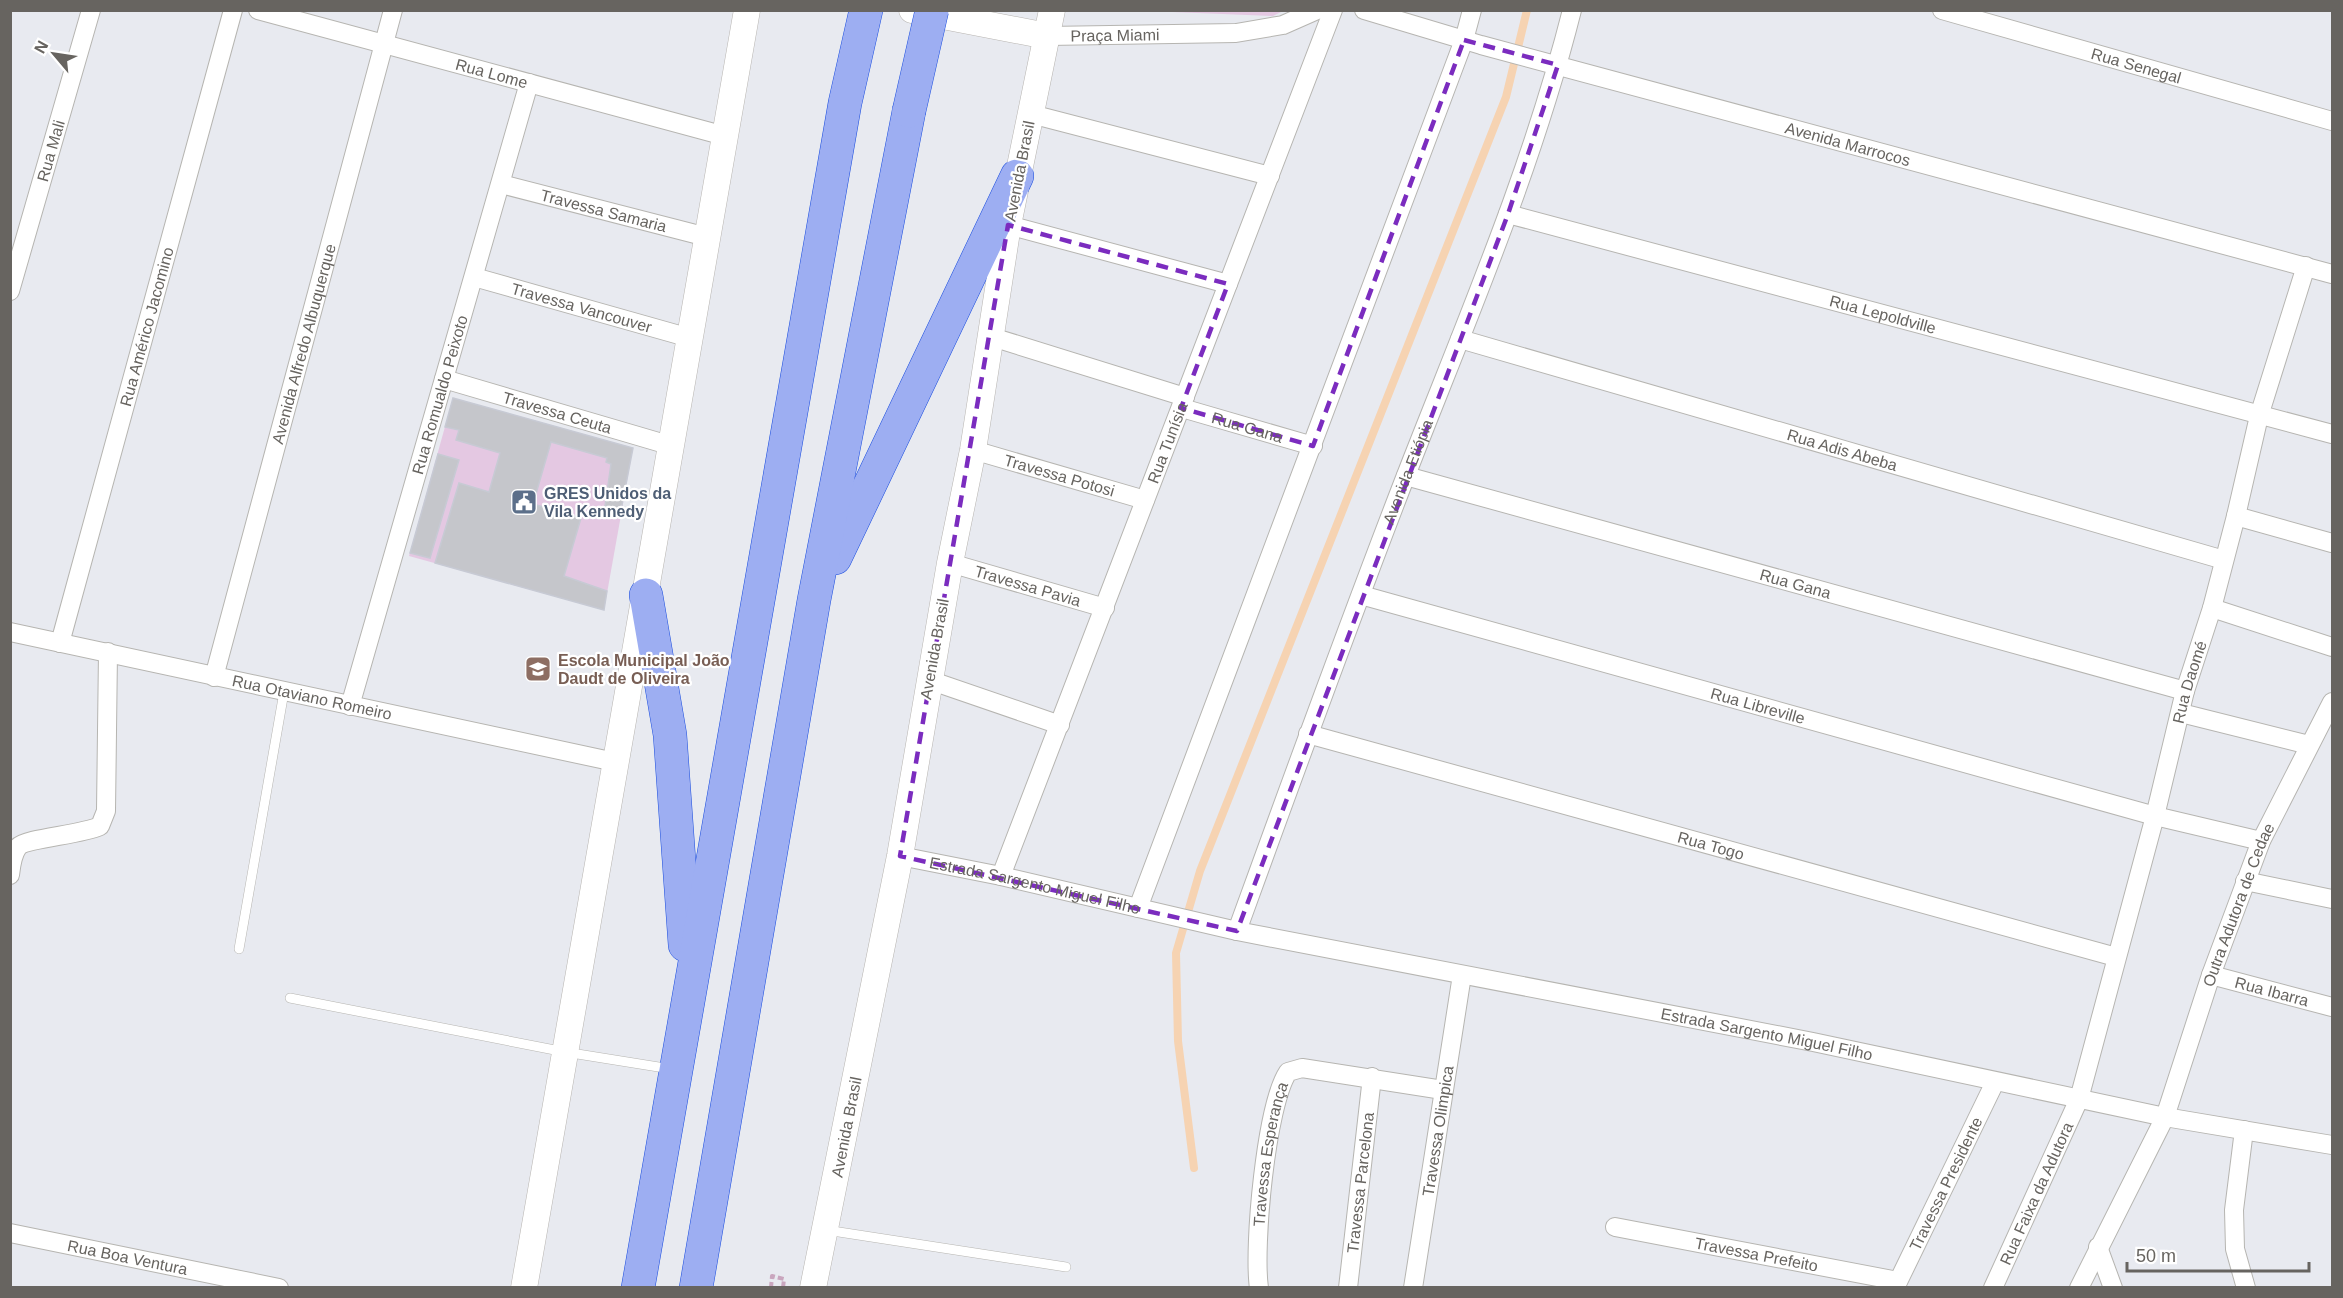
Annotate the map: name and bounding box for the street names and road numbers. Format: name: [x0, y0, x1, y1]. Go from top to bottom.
street label: Praça Miami: [1070, 26, 1160, 45]
street label: Rua Senegal: [2089, 45, 2183, 87]
street label: Rua Lome: [454, 56, 529, 91]
street label: Rua Mali: [34, 118, 68, 184]
street label: Avenida Brasil: [1001, 119, 1038, 223]
street label: Avenida Marrocos: [1783, 119, 1912, 169]
street label: Travessa Samaria: [539, 187, 668, 235]
street label: Avenida Alfredo Albuquerque: [269, 242, 339, 446]
street label: Rua Américo Jacomino: [117, 245, 177, 408]
street label: Travessa Vancouver: [510, 280, 654, 336]
street label: Rua Lepoldville: [1828, 292, 1938, 337]
street label: Rua Romualdo Peixoto: [409, 313, 471, 476]
street label: Travessa Ceuta: [501, 389, 613, 437]
street label: Rua Tunísia: [1144, 400, 1191, 486]
street label: Rua Gana: [1210, 409, 1285, 446]
street label: Avenida Etiópia: [1380, 417, 1436, 527]
street label: Rua Adis Abeba: [1785, 426, 1899, 474]
street label: Travessa Potosi: [1002, 452, 1116, 500]
street label: Travessa Pavia: [973, 563, 1083, 610]
street label: Rua Gana: [1758, 566, 1833, 602]
street label: Avenida Brasil: [917, 597, 952, 701]
street label: Rua Daomé: [2170, 639, 2210, 725]
street label: Rua Otaviano Romeiro: [231, 672, 393, 723]
street label: Rua Libreville: [1709, 685, 1807, 727]
street label: Outra Adutora de Cedae: [2200, 820, 2278, 989]
street label: Rua Togo: [1676, 828, 1746, 863]
street label: Estrada Sargento Miguel Filho: [928, 854, 1142, 917]
street label: Rua Ibarra: [2233, 974, 2311, 1010]
street label: Estrada Sargento Miguel Filho: [1660, 1005, 1874, 1063]
street label: Travessa Olimpica: [1419, 1064, 1457, 1197]
street label: Avenida Brasil: [828, 1075, 865, 1179]
street label: Travessa Esperança: [1251, 1079, 1291, 1227]
street label: Travessa Parcelona: [1344, 1111, 1377, 1254]
street label: Travessa Presidente: [1907, 1114, 1986, 1253]
street label: Rua Faixa da Adutora: [1997, 1119, 2076, 1268]
street label: Travessa Prefeito: [1693, 1234, 1819, 1275]
street label: Rua Boa Ventura: [66, 1237, 189, 1278]

